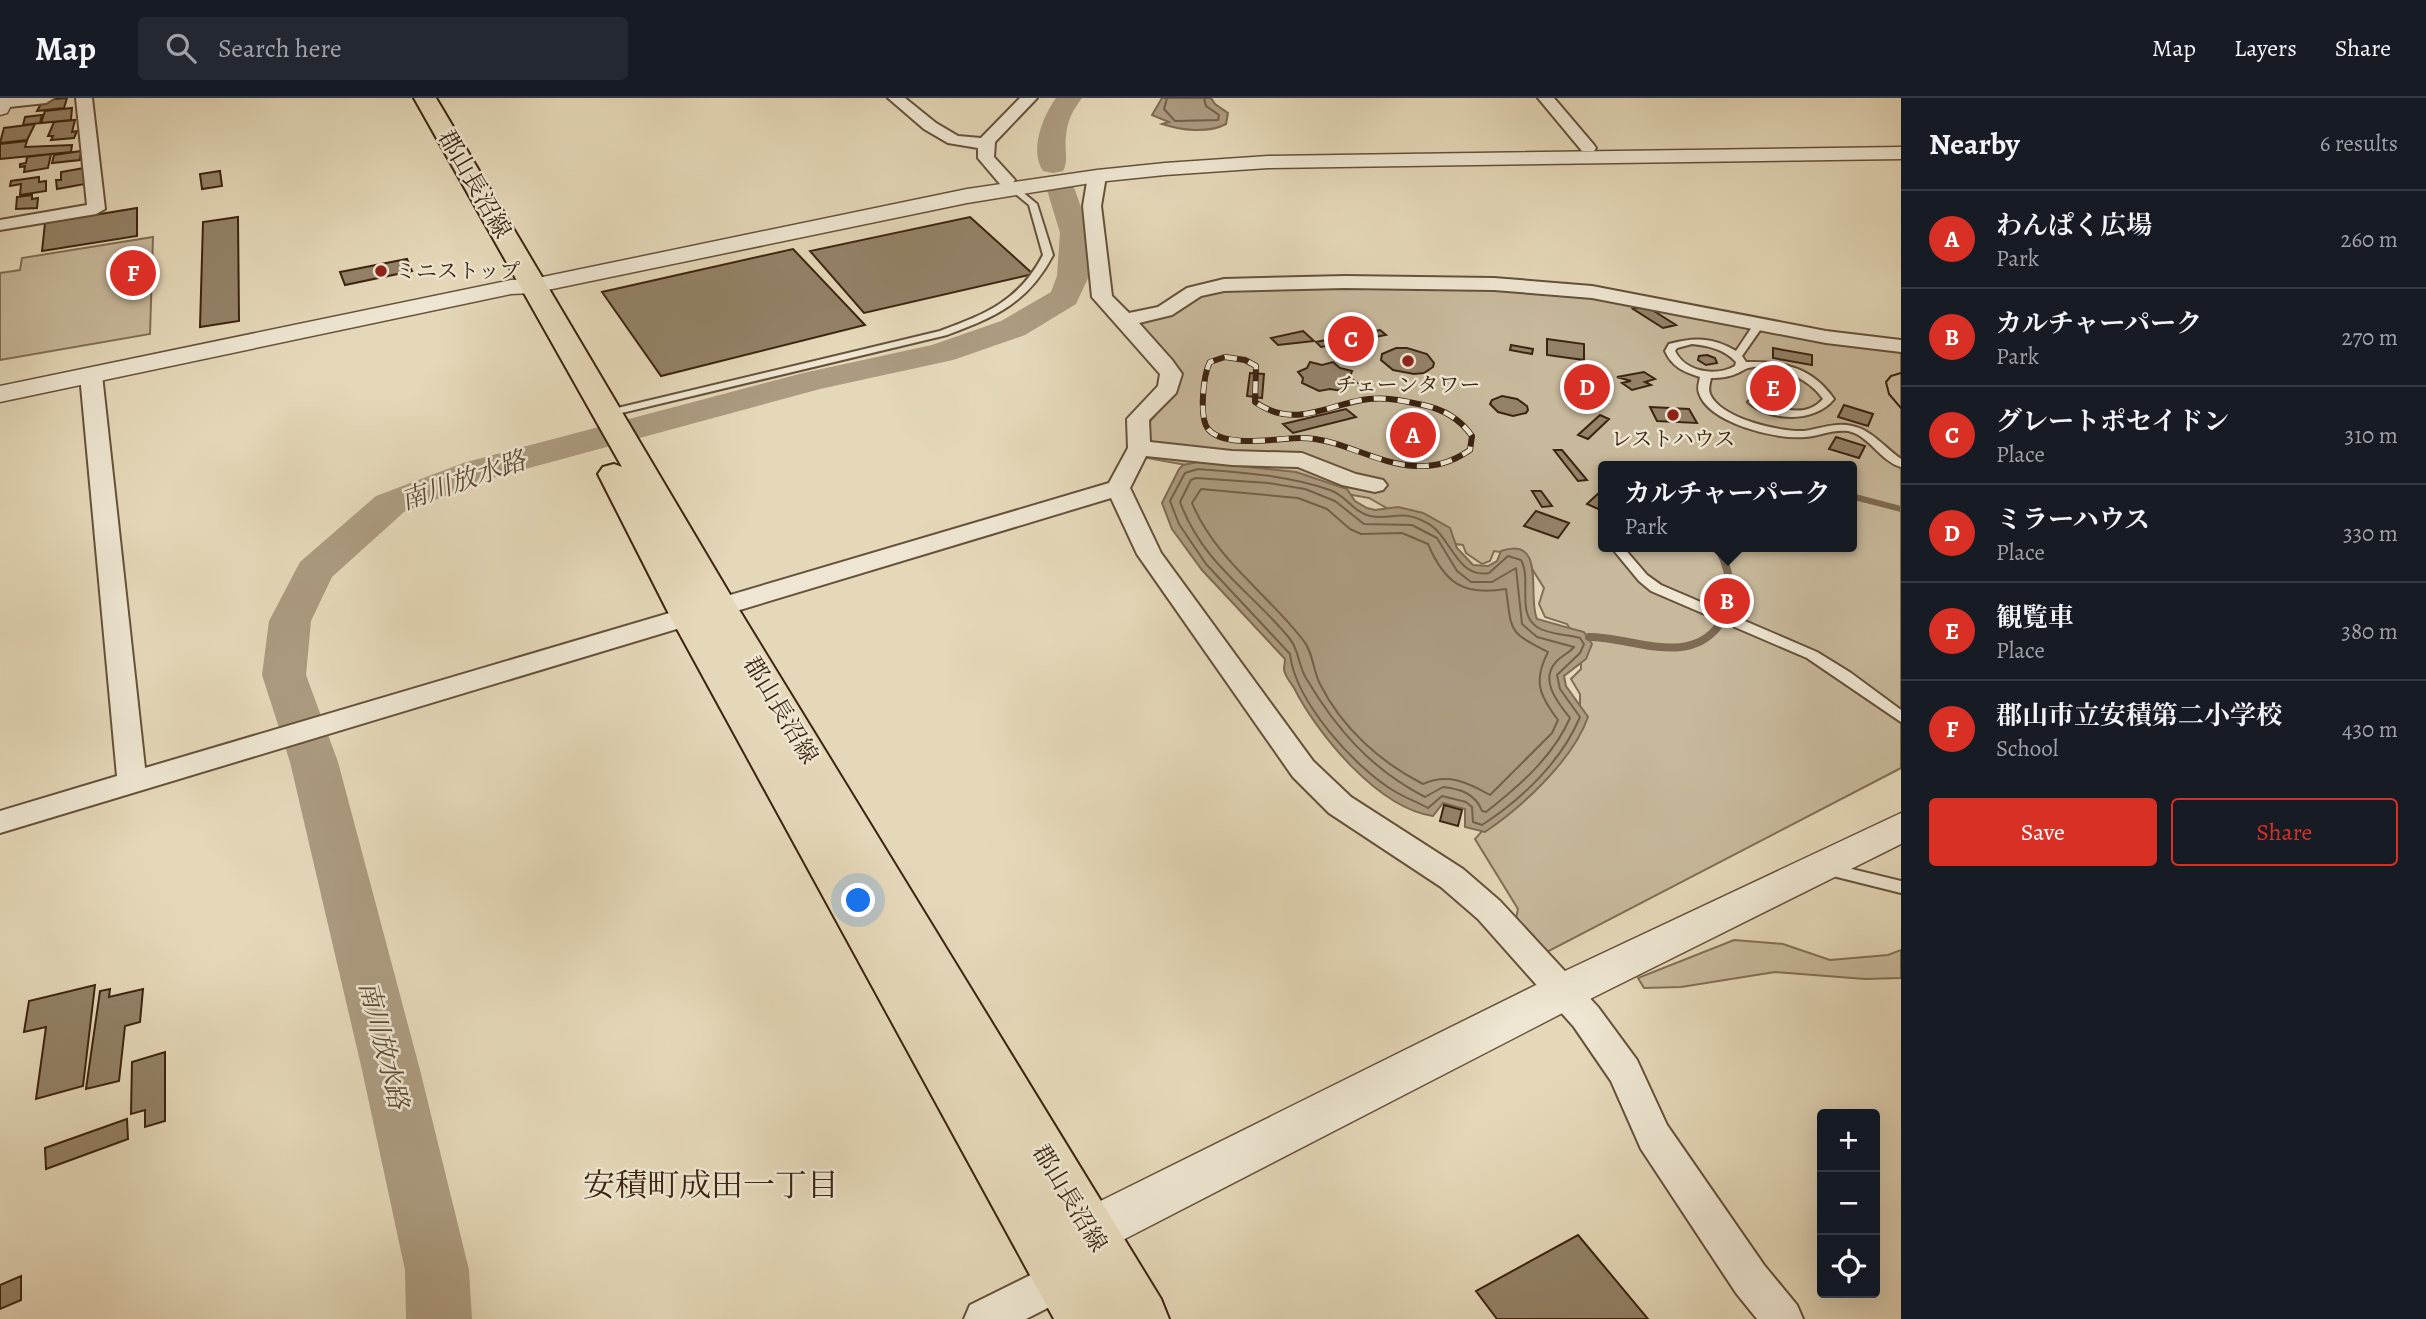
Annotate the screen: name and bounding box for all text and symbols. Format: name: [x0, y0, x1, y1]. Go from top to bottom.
search box: [138, 17, 628, 80]
text: Map: [35, 26, 96, 71]
icon: search: [162, 29, 200, 67]
text: Search here: [218, 31, 342, 66]
text: Map: [2152, 32, 2196, 64]
text: Layers: [2234, 32, 2297, 64]
text: Share: [2335, 32, 2391, 64]
street label: 郡山長沼線: [431, 124, 519, 244]
text: Nearby: [1929, 124, 2020, 164]
text: 6 results: [2320, 128, 2398, 159]
text: わんぱく広場: [1996, 208, 2152, 243]
text: A: [1945, 224, 1959, 255]
text: 260 m: [2340, 224, 2398, 255]
text: Park: [1996, 243, 2039, 274]
pin: F: [110, 247, 156, 299]
place label: ミニストップ: [395, 257, 520, 285]
marker: ミニストップ: [373, 263, 389, 279]
text: カルチャーパーク: [1996, 306, 2202, 341]
pin: C: [1328, 313, 1374, 365]
text: B: [1945, 322, 1959, 353]
text: 270 m: [2341, 322, 2398, 353]
text: Park: [1996, 341, 2039, 372]
marker: チェーンタワー: [1400, 353, 1416, 369]
pin: D: [1564, 361, 1610, 413]
pin: E: [1750, 362, 1796, 414]
place label: チェーンタワー: [1335, 371, 1481, 399]
text: グレートポセイドン: [1996, 404, 2229, 439]
marker: レストハウス: [1665, 407, 1681, 423]
pin: A: [1390, 409, 1436, 461]
text: C: [1945, 420, 1959, 451]
text: 310 m: [2345, 420, 2398, 451]
place label: レストハウス: [1611, 425, 1735, 453]
text: Place: [1996, 439, 2045, 470]
water label: 南川放水路: [396, 442, 532, 518]
popup: [1598, 461, 1857, 552]
text: カルチャーパーク: [1625, 476, 1830, 511]
text: ミラーハウス: [1996, 502, 2150, 537]
text: Park: [1625, 511, 1668, 542]
text: D: [1944, 518, 1960, 549]
text: 330 m: [2343, 518, 2398, 549]
text: Place: [1996, 537, 2045, 568]
pin: B: [1704, 575, 1750, 627]
text: 観覧車: [1996, 600, 2074, 635]
text: E: [1945, 616, 1959, 647]
text: 380 m: [2341, 616, 2398, 647]
text: Place: [1996, 635, 2045, 666]
street label: 郡山長沼線: [736, 650, 826, 770]
text: 郡山市立安積第二小学校: [1996, 698, 2282, 733]
text: F: [1946, 714, 1958, 745]
text: 430 m: [2342, 714, 2398, 745]
text: School: [1996, 733, 2058, 764]
button: Save: [1929, 798, 2157, 866]
button: Share: [2171, 798, 2398, 866]
your location: [841, 883, 875, 917]
water label: 南川放水路: [351, 978, 417, 1114]
map controls: [1817, 1109, 1880, 1298]
button: +: [1817, 1109, 1880, 1172]
street label: 郡山長沼線: [1025, 1138, 1115, 1258]
district label: 安積町成田一丁目: [583, 1163, 839, 1207]
button: −: [1817, 1172, 1880, 1235]
button: locate: [1817, 1235, 1880, 1298]

